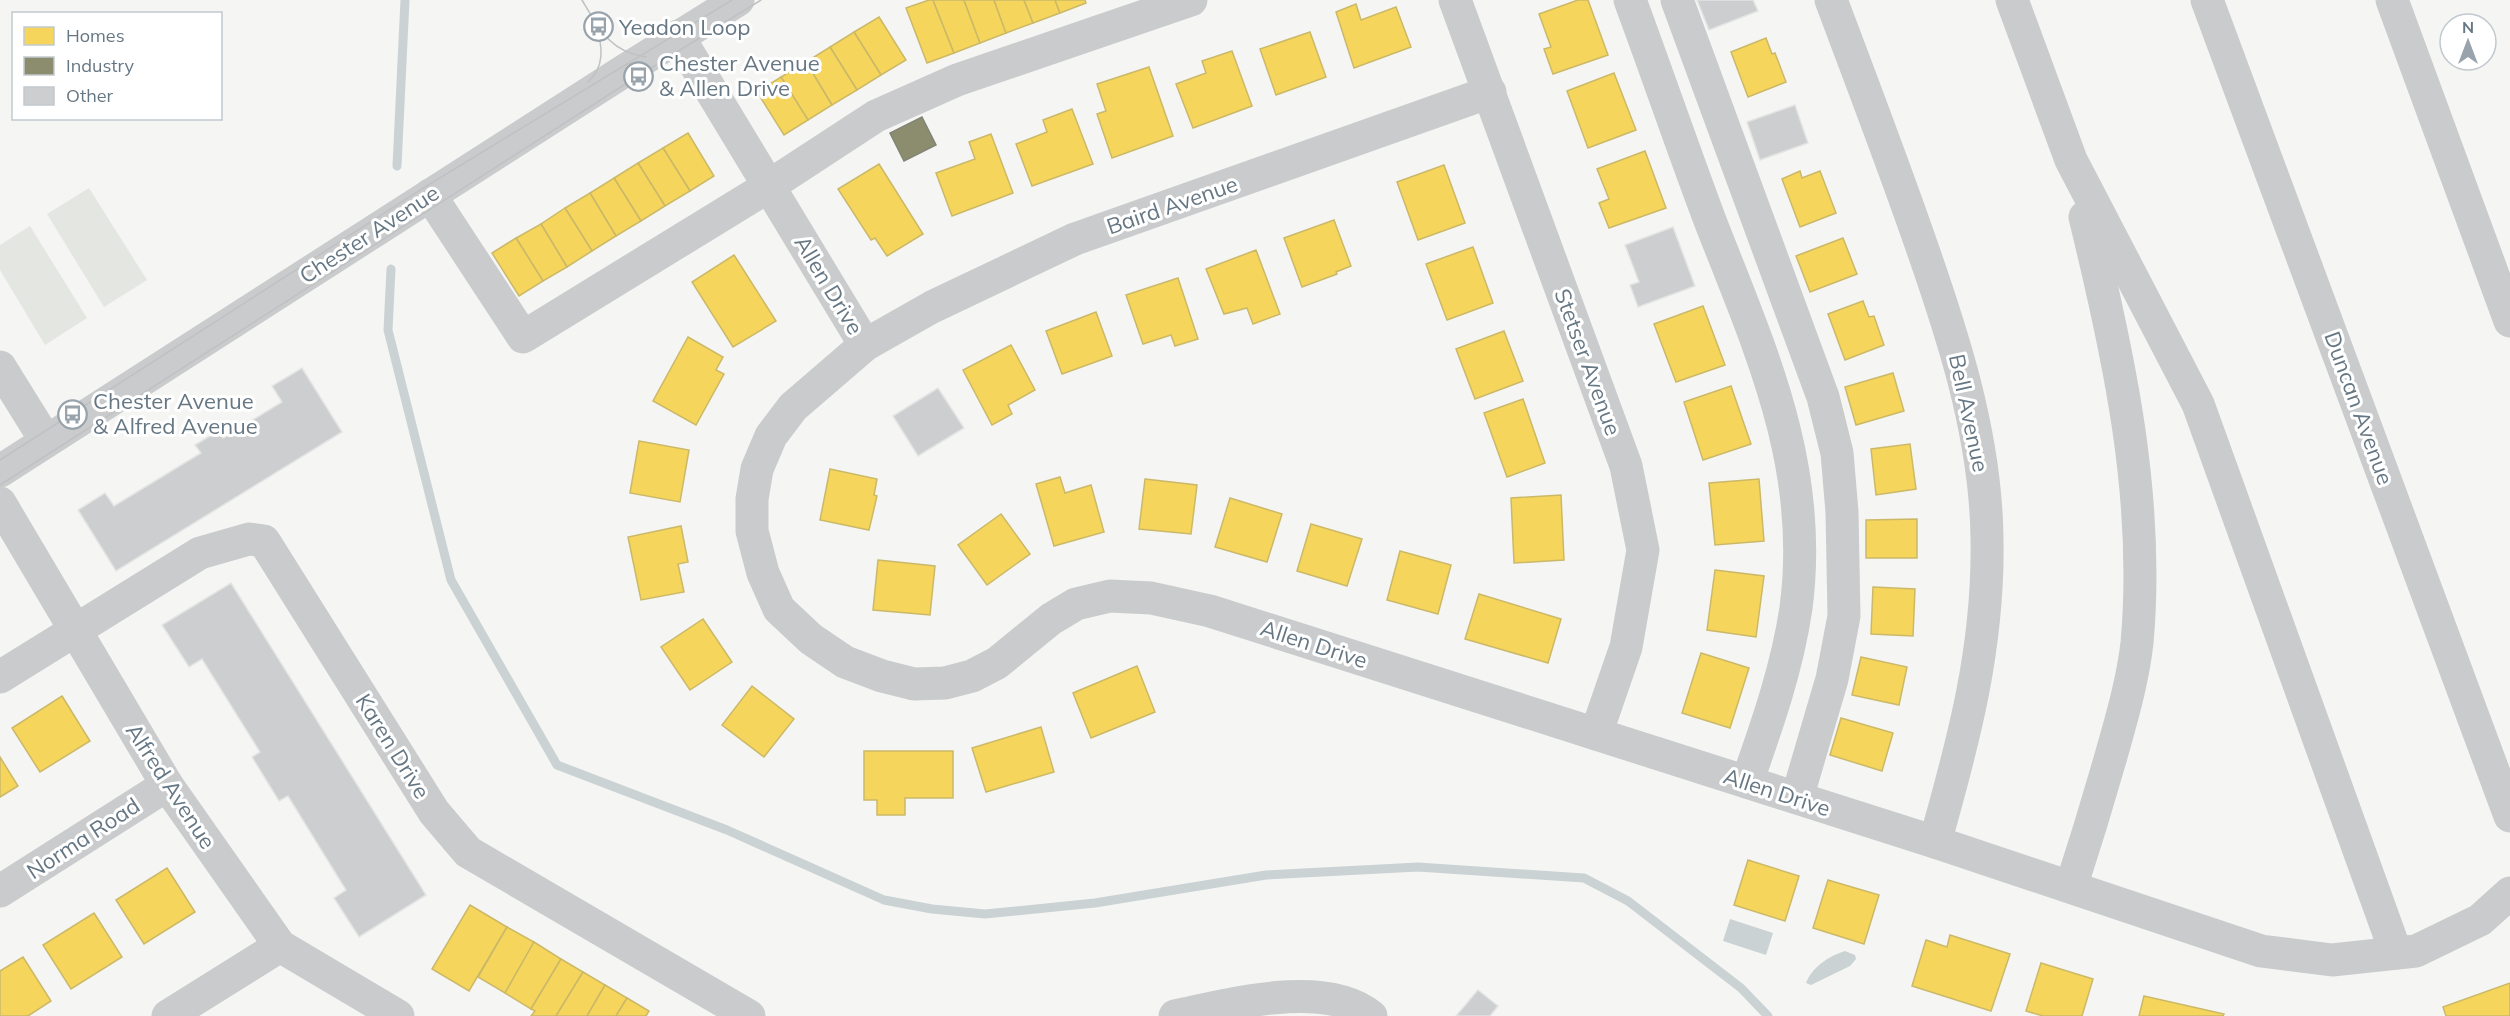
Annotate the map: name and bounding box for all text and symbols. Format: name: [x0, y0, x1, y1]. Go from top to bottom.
bus stop icon: Yeadon Loop: [582, 11, 614, 43]
legend: [12, 12, 222, 120]
north arrow: [2438, 12, 2498, 72]
place label: Yeadon Loop: [618, 13, 750, 41]
text: N: [2462, 17, 2474, 37]
text: Homes: [66, 24, 125, 47]
place label: Chester Avenue & Allen Drive: [659, 49, 820, 102]
text: Industry: [66, 54, 135, 77]
bus stop icon: Chester Avenue & Allen Drive: [622, 60, 654, 92]
text: Other: [66, 84, 114, 107]
street label: Baird Avenue: [1103, 169, 1241, 241]
street label: Chester Avenue: [294, 179, 444, 289]
street label: Allen Drive: [789, 230, 869, 340]
street label: Stetser Avenue: [1548, 285, 1628, 439]
street label: Duncan Avenue: [2318, 327, 2400, 489]
street label: Bell Avenue: [1943, 352, 1995, 474]
place label: Chester Avenue & Alfred Avenue: [93, 387, 258, 440]
bus stop icon: Chester Avenue & Alfred Avenue: [56, 398, 88, 430]
street label: Allen Drive: [1257, 614, 1371, 674]
street label: Karen Drive: [350, 688, 436, 804]
street label: Alfred Avenue: [120, 718, 222, 854]
street label: Allen Drive: [1720, 762, 1834, 822]
street label: Norma Road: [21, 791, 145, 885]

